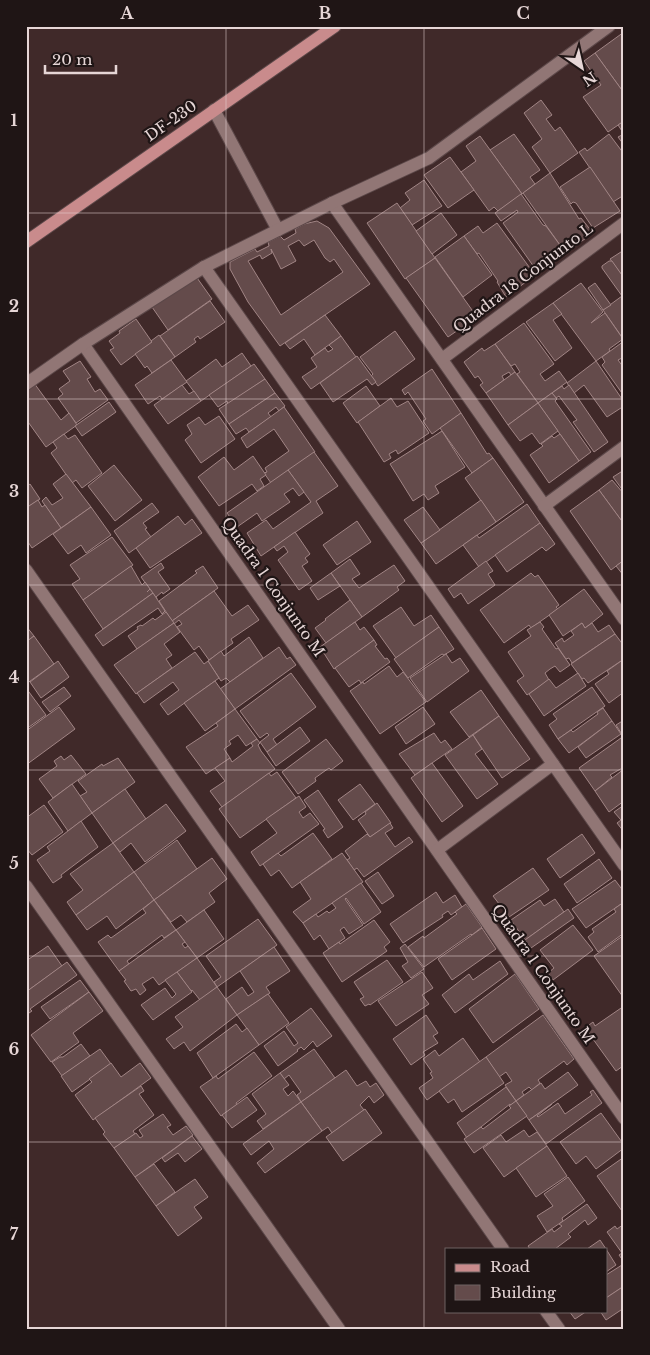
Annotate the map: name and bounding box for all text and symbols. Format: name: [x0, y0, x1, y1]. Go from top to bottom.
text: A: [120, 3, 135, 23]
text: B: [319, 3, 332, 23]
text: C: [516, 3, 530, 23]
scale bar: [45, 42, 116, 74]
north arrow: [558, 42, 608, 92]
text: 20 m: [52, 50, 92, 69]
text: N: [579, 68, 600, 90]
street label: DF-230: [141, 96, 200, 145]
text: 1: [11, 110, 18, 130]
street label: Quadra 18 Conjunto L: [449, 219, 596, 336]
text: 2: [9, 296, 19, 316]
text: 3: [9, 481, 19, 501]
street label: Quadra 1 Conjunto M: [218, 513, 329, 660]
text: 4: [9, 667, 19, 687]
text: 5: [9, 853, 19, 873]
street label: Quadra 1 Conjunto M: [488, 900, 599, 1047]
text: 6: [9, 1039, 20, 1059]
text: 7: [10, 1224, 19, 1244]
legend: [445, 1248, 608, 1312]
text: Road: [490, 1257, 530, 1276]
text: Building: [490, 1283, 557, 1302]

